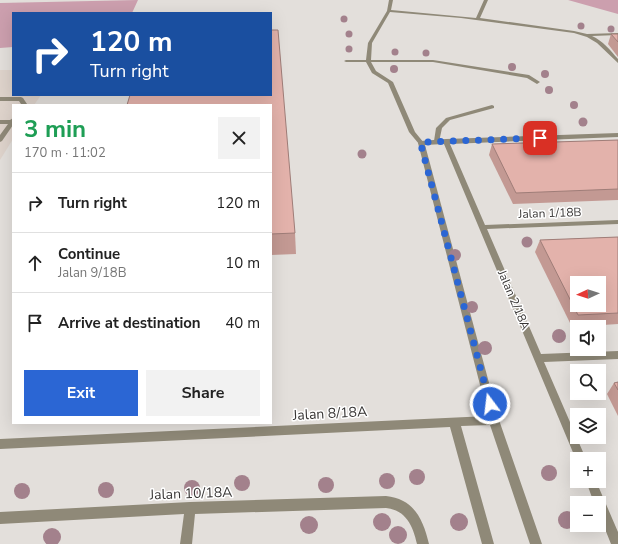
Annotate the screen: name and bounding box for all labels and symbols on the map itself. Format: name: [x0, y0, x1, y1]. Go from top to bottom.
pin: [523, 121, 557, 155]
street label: Jalan 1/18B: [517, 204, 582, 222]
street label: Jalan 2/18A: [494, 267, 534, 333]
north arrow: [570, 276, 606, 312]
position arrow: [469, 383, 511, 425]
street label: Jalan 8/18A: [291, 402, 368, 425]
street label: Jalan 10/18A: [148, 483, 233, 504]

